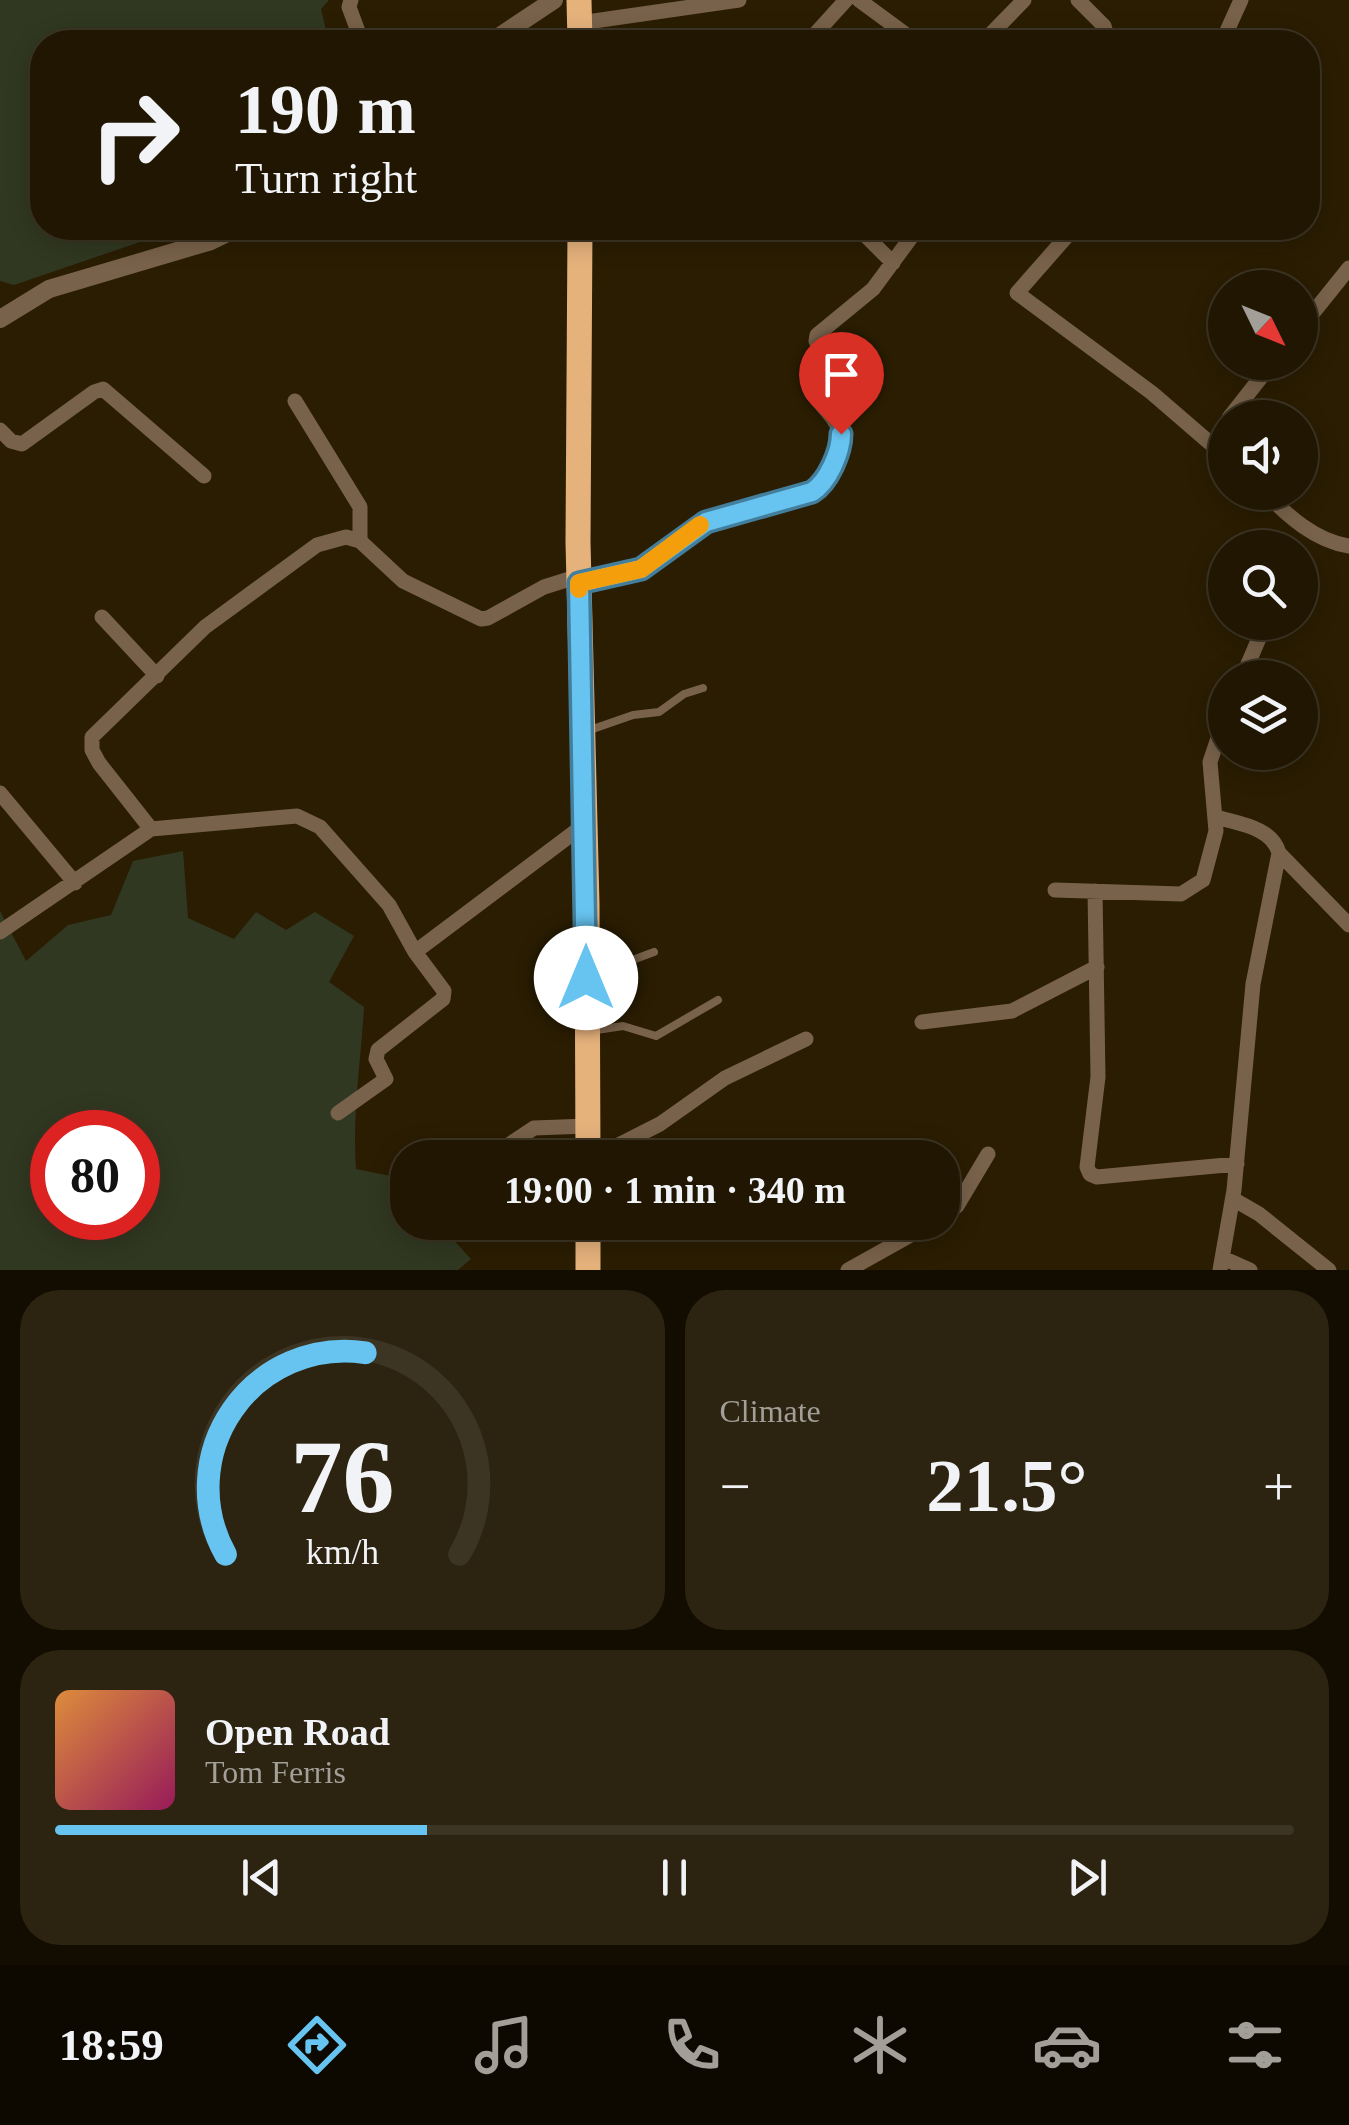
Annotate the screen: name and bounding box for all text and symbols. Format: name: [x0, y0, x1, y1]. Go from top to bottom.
icon: right: [70, 70, 200, 200]
text: 190 m: [235, 71, 416, 148]
text: Turn right: [235, 153, 417, 203]
north arrow: [1208, 270, 1318, 380]
map controls: [1208, 270, 1318, 770]
pin: [799, 332, 884, 435]
icon: arrive: [814, 347, 869, 402]
button: sound: [1208, 400, 1318, 510]
button: search: [1208, 530, 1318, 640]
button: layers: [1208, 660, 1318, 770]
position arrow: [534, 926, 638, 1030]
speed limit sign: 80: [30, 1110, 160, 1240]
text: 19:00 · 1 min · 340 m: [504, 1169, 846, 1211]
text: Climate: [720, 1393, 821, 1429]
text: 76: [290, 1419, 394, 1534]
text: 21.5°: [926, 1444, 1087, 1527]
text: −: [720, 1456, 751, 1517]
text: +: [1263, 1456, 1294, 1517]
text: km/h: [306, 1532, 379, 1572]
text: Open Road: [205, 1711, 390, 1753]
text: Tom Ferris: [205, 1754, 346, 1790]
icon: previous: [234, 1850, 289, 1905]
icon: pause: [647, 1850, 702, 1905]
icon: next: [1060, 1850, 1115, 1905]
icon: directions: [282, 2010, 352, 2080]
icon: music: [469, 2010, 539, 2080]
icon: phone: [657, 2010, 727, 2080]
icon: climate: [845, 2010, 915, 2080]
icon: car: [1032, 2010, 1102, 2080]
icon: filters: [1220, 2010, 1290, 2080]
text: 18:59: [59, 2020, 164, 2070]

